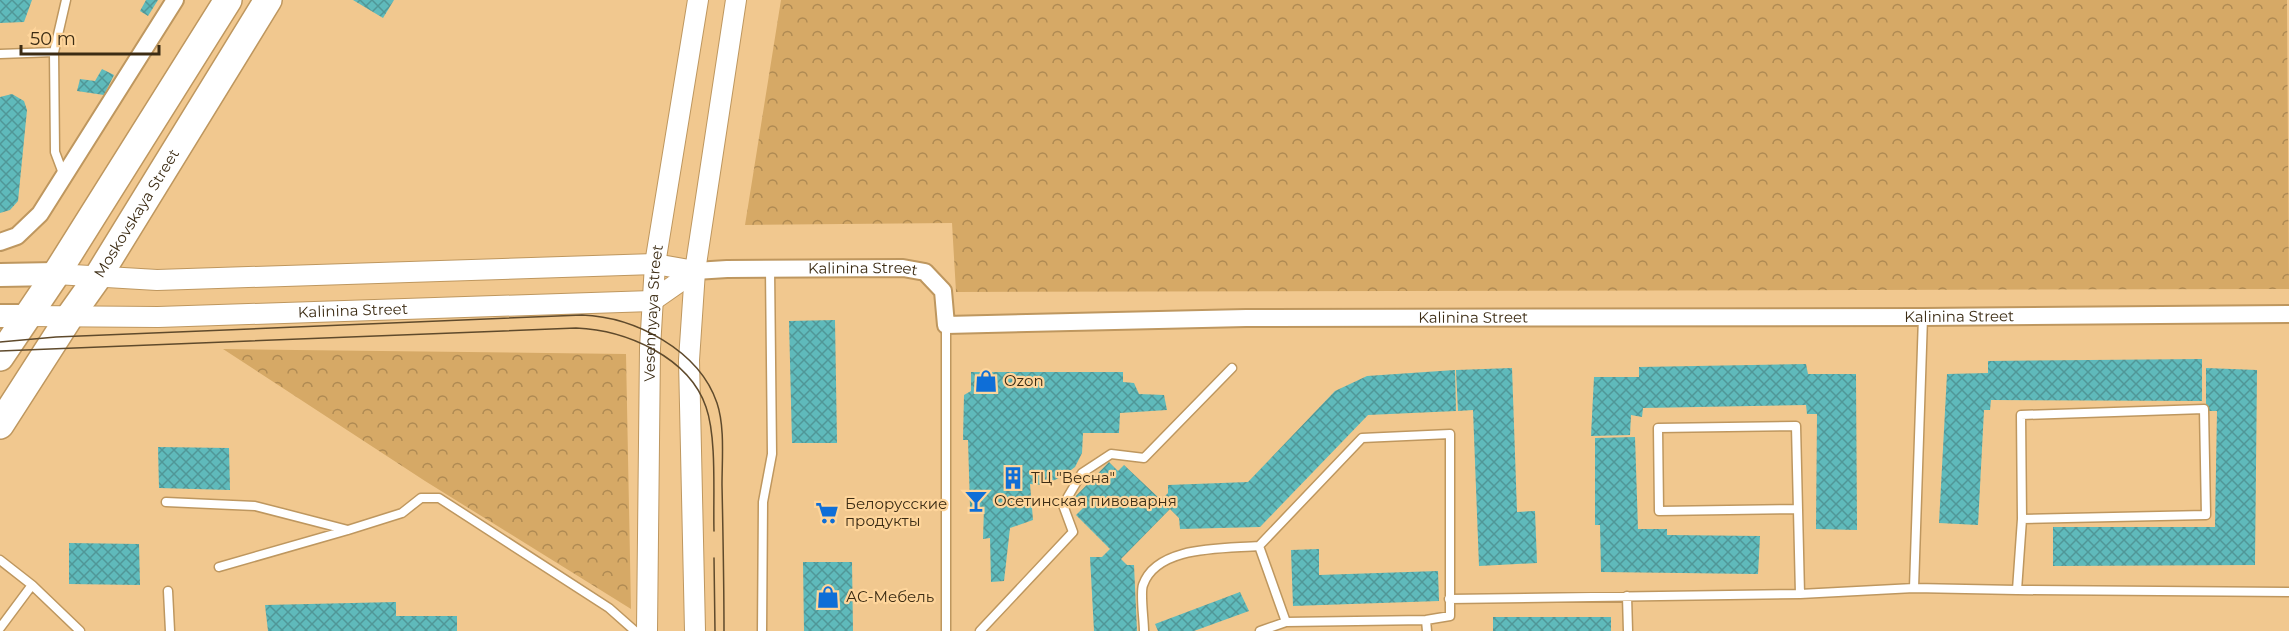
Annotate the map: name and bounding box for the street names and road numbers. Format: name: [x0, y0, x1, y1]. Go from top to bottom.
street label: Moskovskaya Street: [90, 145, 183, 281]
street label: Vesennyaya Street: [640, 243, 667, 382]
street label: Kalinina Street: [808, 258, 919, 280]
street label: Kalinina Street: [298, 299, 408, 321]
street label: Kalinina Street: [1904, 306, 2014, 326]
street label: Kalinina Street: [1418, 308, 1528, 327]

